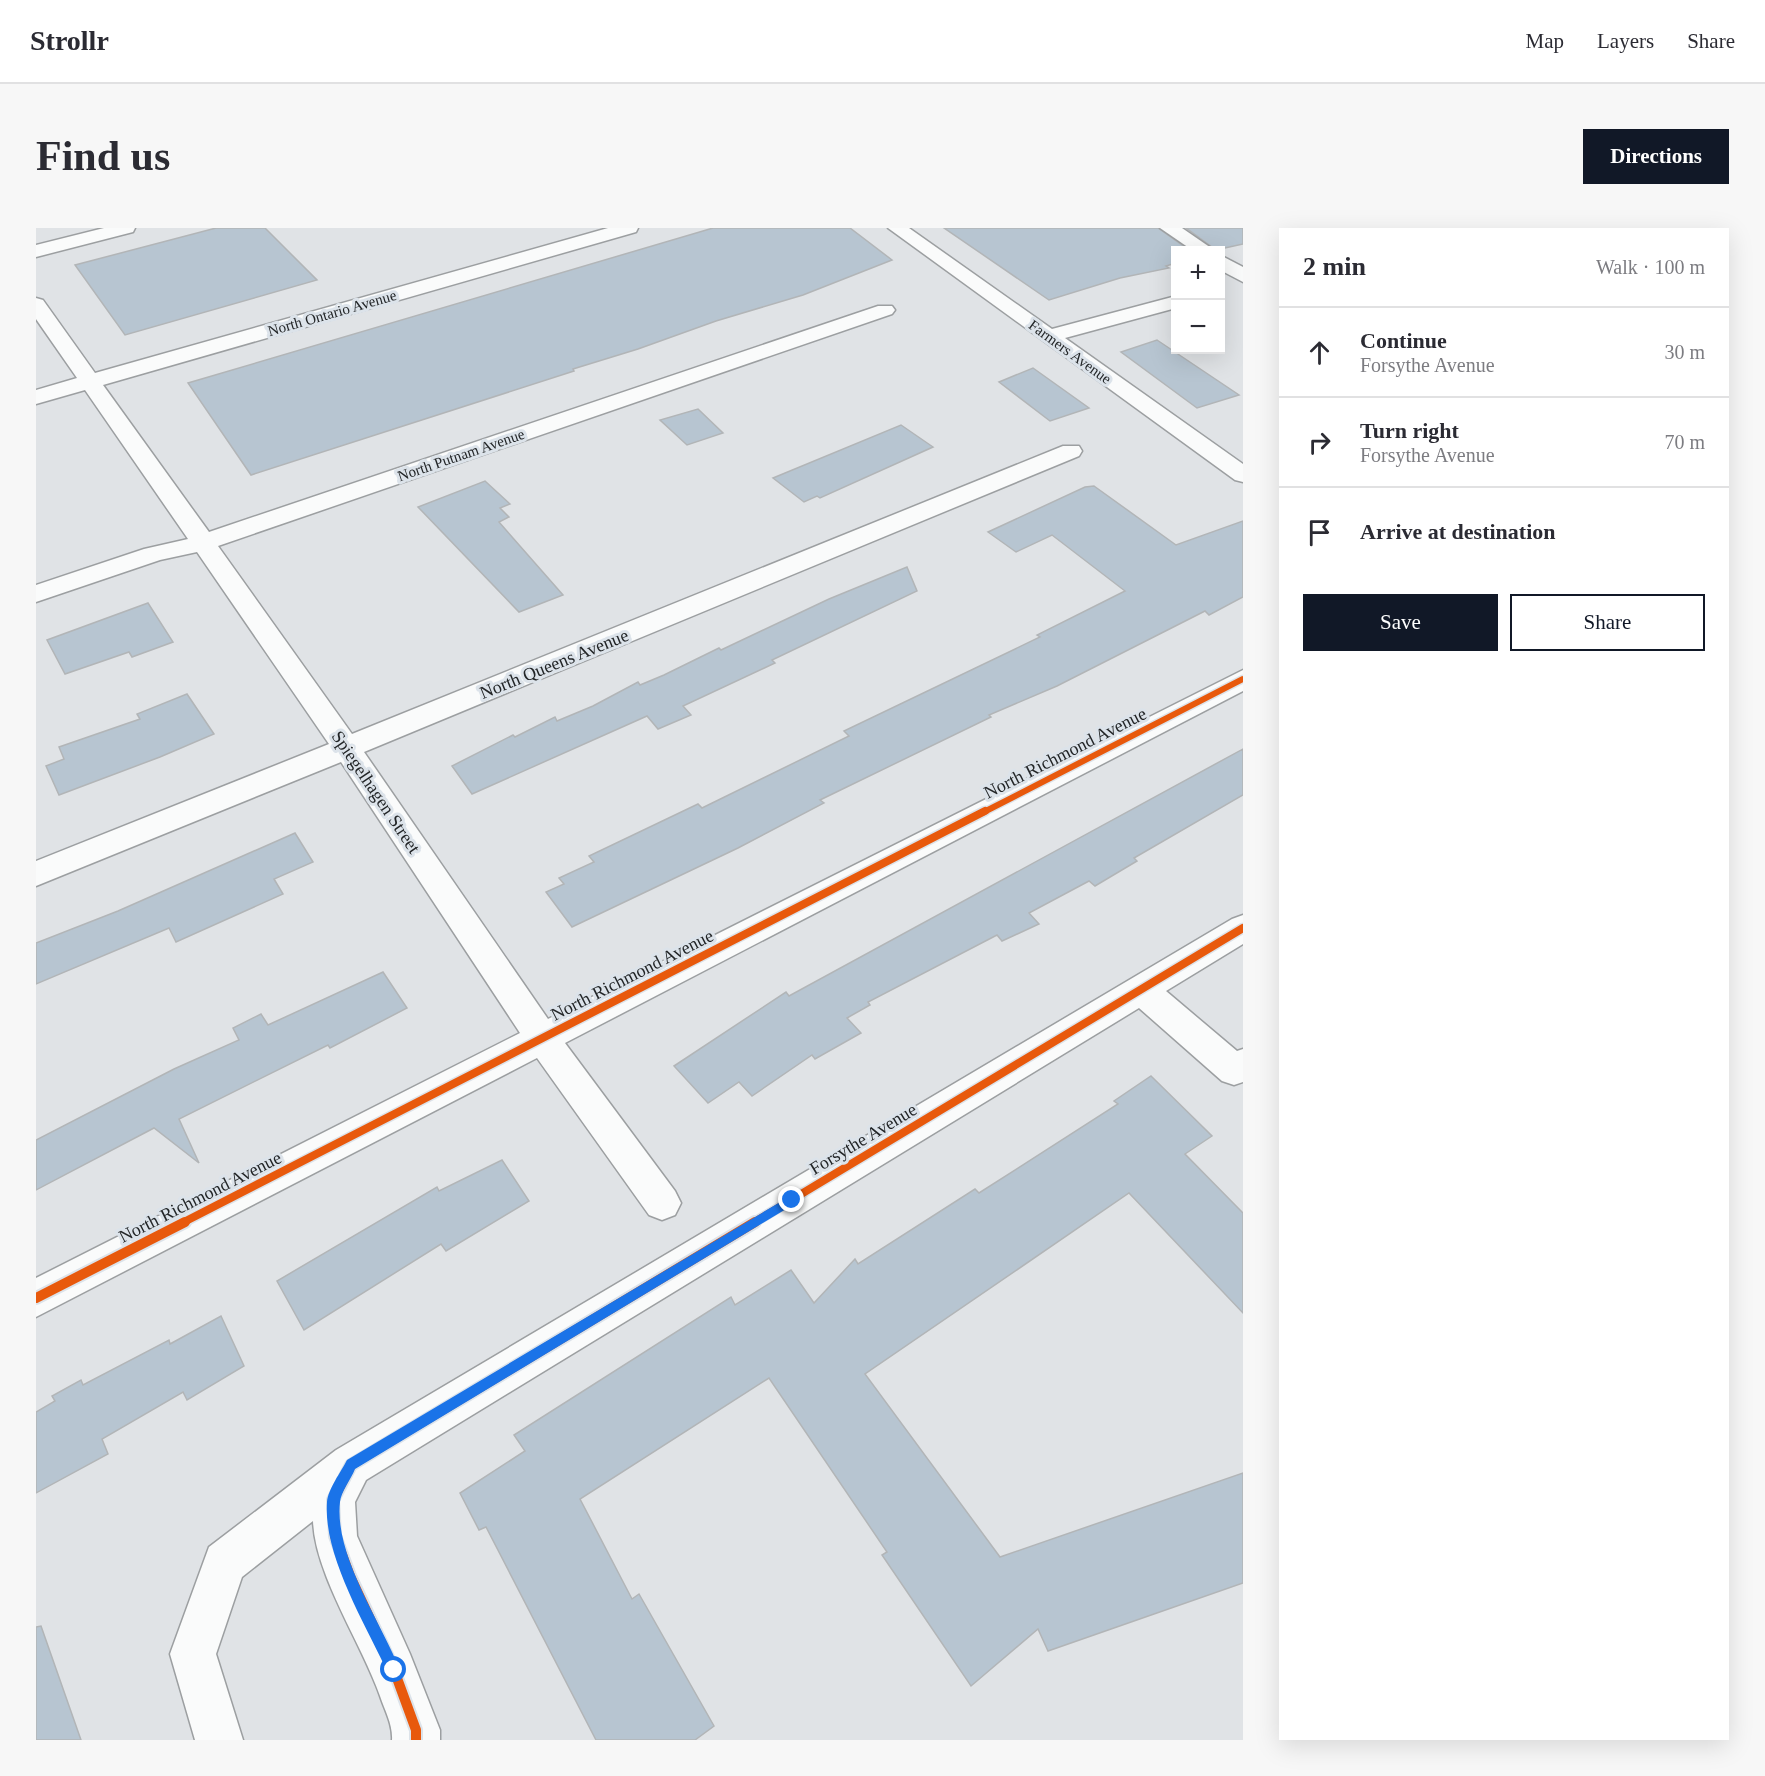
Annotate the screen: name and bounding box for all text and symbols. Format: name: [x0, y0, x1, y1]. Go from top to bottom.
text: Strollr: [30, 25, 109, 56]
text: Map: [1526, 29, 1564, 53]
text: Layers: [1597, 29, 1654, 53]
text: Share: [1687, 29, 1735, 53]
button: Directions: [1583, 129, 1729, 184]
text: Find us: [36, 133, 170, 179]
map controls: [1171, 246, 1225, 354]
button: +: [1171, 246, 1225, 300]
text: 2 min: [1303, 252, 1366, 281]
text: Walk · 100 m: [1596, 256, 1705, 278]
street label: North Ontario Avenue: [266, 287, 398, 339]
button: −: [1171, 300, 1225, 354]
street label: Farmers Avenue: [1026, 317, 1114, 387]
text: Continue: [1360, 328, 1447, 353]
icon: ahead: [1303, 336, 1336, 369]
text: 30 m: [1664, 341, 1705, 363]
text: Forsythe Avenue: [1360, 354, 1495, 376]
text: Turn right: [1360, 418, 1459, 443]
street label: North Putnam Avenue: [395, 426, 527, 484]
icon: right: [1303, 426, 1336, 459]
text: 70 m: [1664, 431, 1705, 453]
text: Forsythe Avenue: [1360, 444, 1495, 466]
icon: arrive: [1303, 516, 1336, 549]
text: Arrive at destination: [1360, 519, 1556, 544]
button: Save: [1303, 594, 1498, 651]
button: Share: [1510, 594, 1705, 651]
street label: North Queens Avenue: [477, 625, 631, 703]
street label: North Richmond Avenue: [980, 703, 1150, 803]
street label: Spiegelhagen Street: [328, 727, 424, 857]
street label: North Richmond Avenue: [547, 925, 717, 1025]
street label: Forsythe Avenue: [806, 1099, 920, 1179]
street label: North Richmond Avenue: [115, 1147, 285, 1247]
route end: [778, 1186, 804, 1212]
route start: [380, 1656, 406, 1682]

